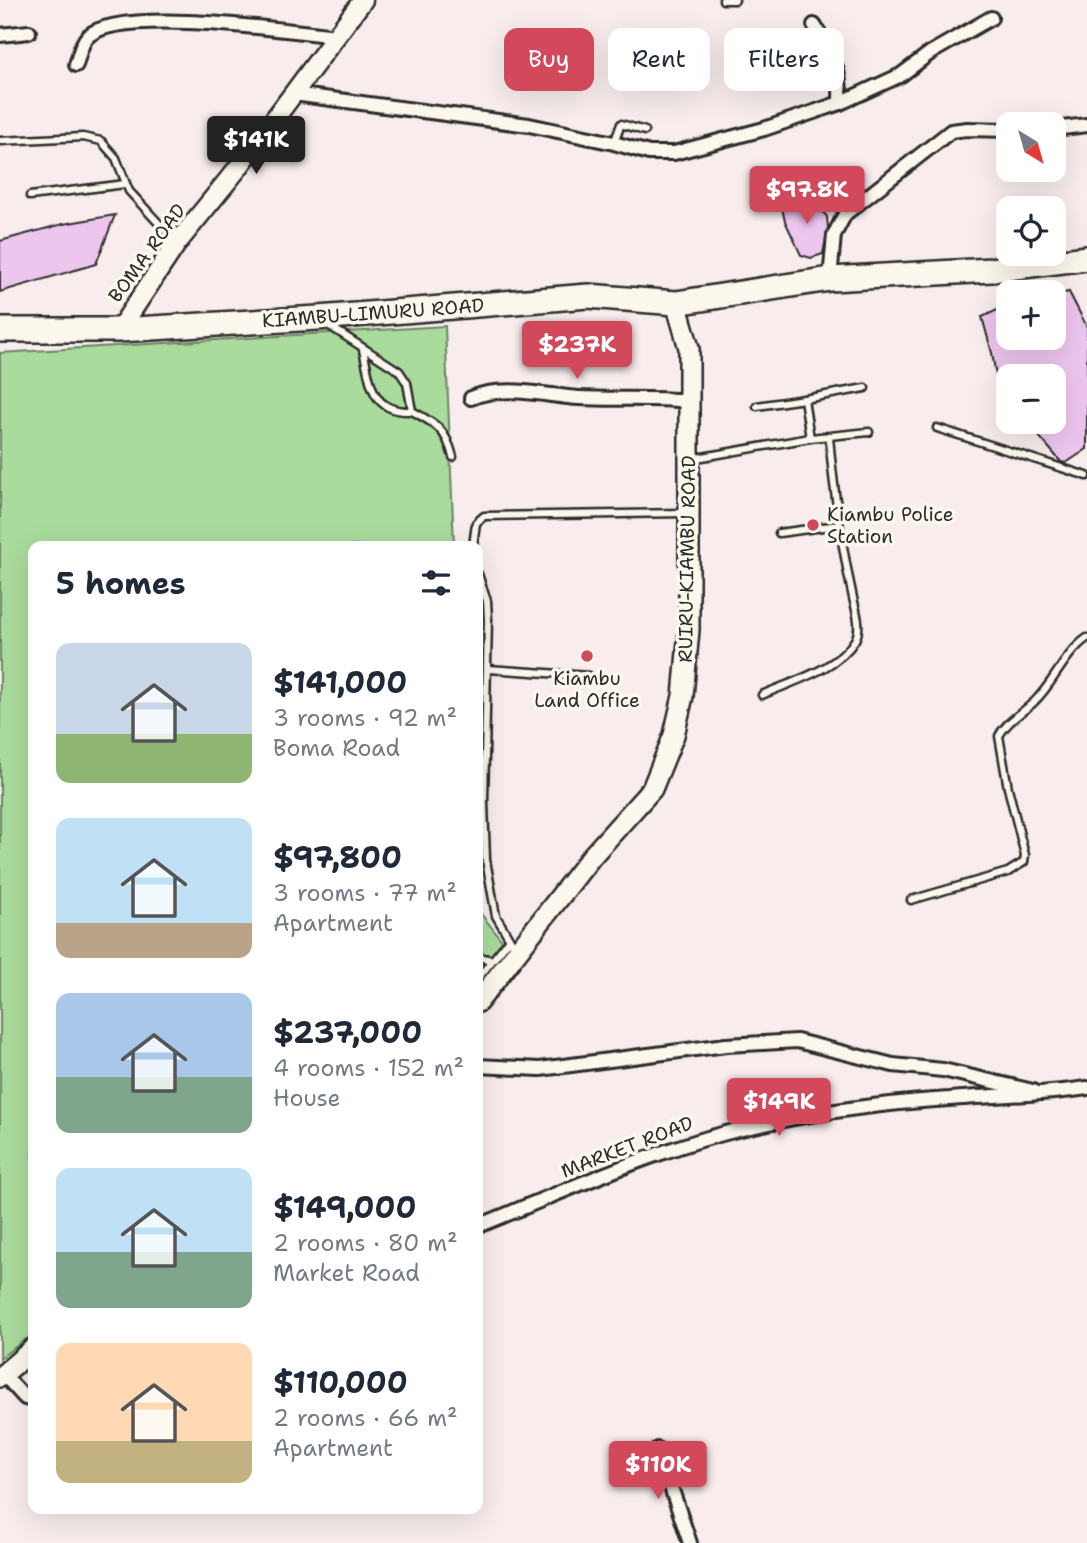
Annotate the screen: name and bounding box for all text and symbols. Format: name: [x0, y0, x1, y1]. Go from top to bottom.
chip: Buy: [504, 28, 594, 91]
chip: Rent: [608, 28, 710, 91]
chip: Filters: [724, 28, 844, 91]
north arrow: [996, 112, 1066, 182]
map controls: [996, 112, 1066, 434]
pin: $141K: [207, 116, 305, 176]
text: $141K: [223, 124, 289, 154]
pin: $97.8K: [750, 166, 864, 226]
text: $97.8K: [766, 174, 848, 204]
button: locate: [996, 196, 1066, 266]
street label: BOMA ROAD: [103, 199, 191, 307]
button: +: [996, 280, 1066, 350]
street label: KIAMBU-LIMURU ROAD: [261, 293, 485, 333]
pin: $237K: [528, 322, 626, 381]
text: $237K: [538, 329, 616, 359]
button: −: [996, 364, 1066, 434]
street label: RUIRU-KIAMBU ROAD: [673, 455, 701, 663]
place label: Kiambu Police Station: [827, 502, 954, 549]
marker: Kiambu Police Station: [805, 517, 821, 533]
text: 5 homes: [56, 563, 186, 604]
icon: filters: [417, 564, 455, 602]
marker: Kiambu Land Office: [579, 648, 595, 664]
text: $141,000: [273, 662, 407, 703]
place label: Kiambu Land Office: [534, 666, 640, 713]
icon: home: [112, 671, 196, 755]
text: 3 rooms · 92 m²: [273, 703, 457, 733]
text: Boma Road: [273, 733, 400, 763]
text: $97,800: [273, 837, 402, 878]
icon: home: [112, 846, 196, 930]
text: 3 rooms · 77 m²: [273, 878, 457, 908]
text: Apartment: [273, 908, 393, 938]
text: $237,000: [273, 1012, 422, 1053]
icon: home: [112, 1021, 196, 1105]
text: 4 rooms · 152 m²: [273, 1053, 464, 1083]
pin: $149K: [730, 1078, 828, 1138]
text: House: [273, 1083, 341, 1113]
text: $149K: [743, 1086, 815, 1116]
street label: MARKET ROAD: [557, 1110, 697, 1184]
text: $149,000: [273, 1187, 416, 1228]
icon: home: [112, 1196, 196, 1280]
text: 2 rooms · 80 m²: [273, 1228, 458, 1258]
text: Market Road: [273, 1258, 420, 1288]
text: $110,000: [273, 1362, 408, 1403]
icon: home: [112, 1371, 196, 1455]
text: 2 rooms · 66 m²: [273, 1403, 458, 1433]
text: Apartment: [273, 1433, 393, 1463]
pin: $110K: [609, 1442, 707, 1501]
text: $110K: [625, 1449, 691, 1479]

